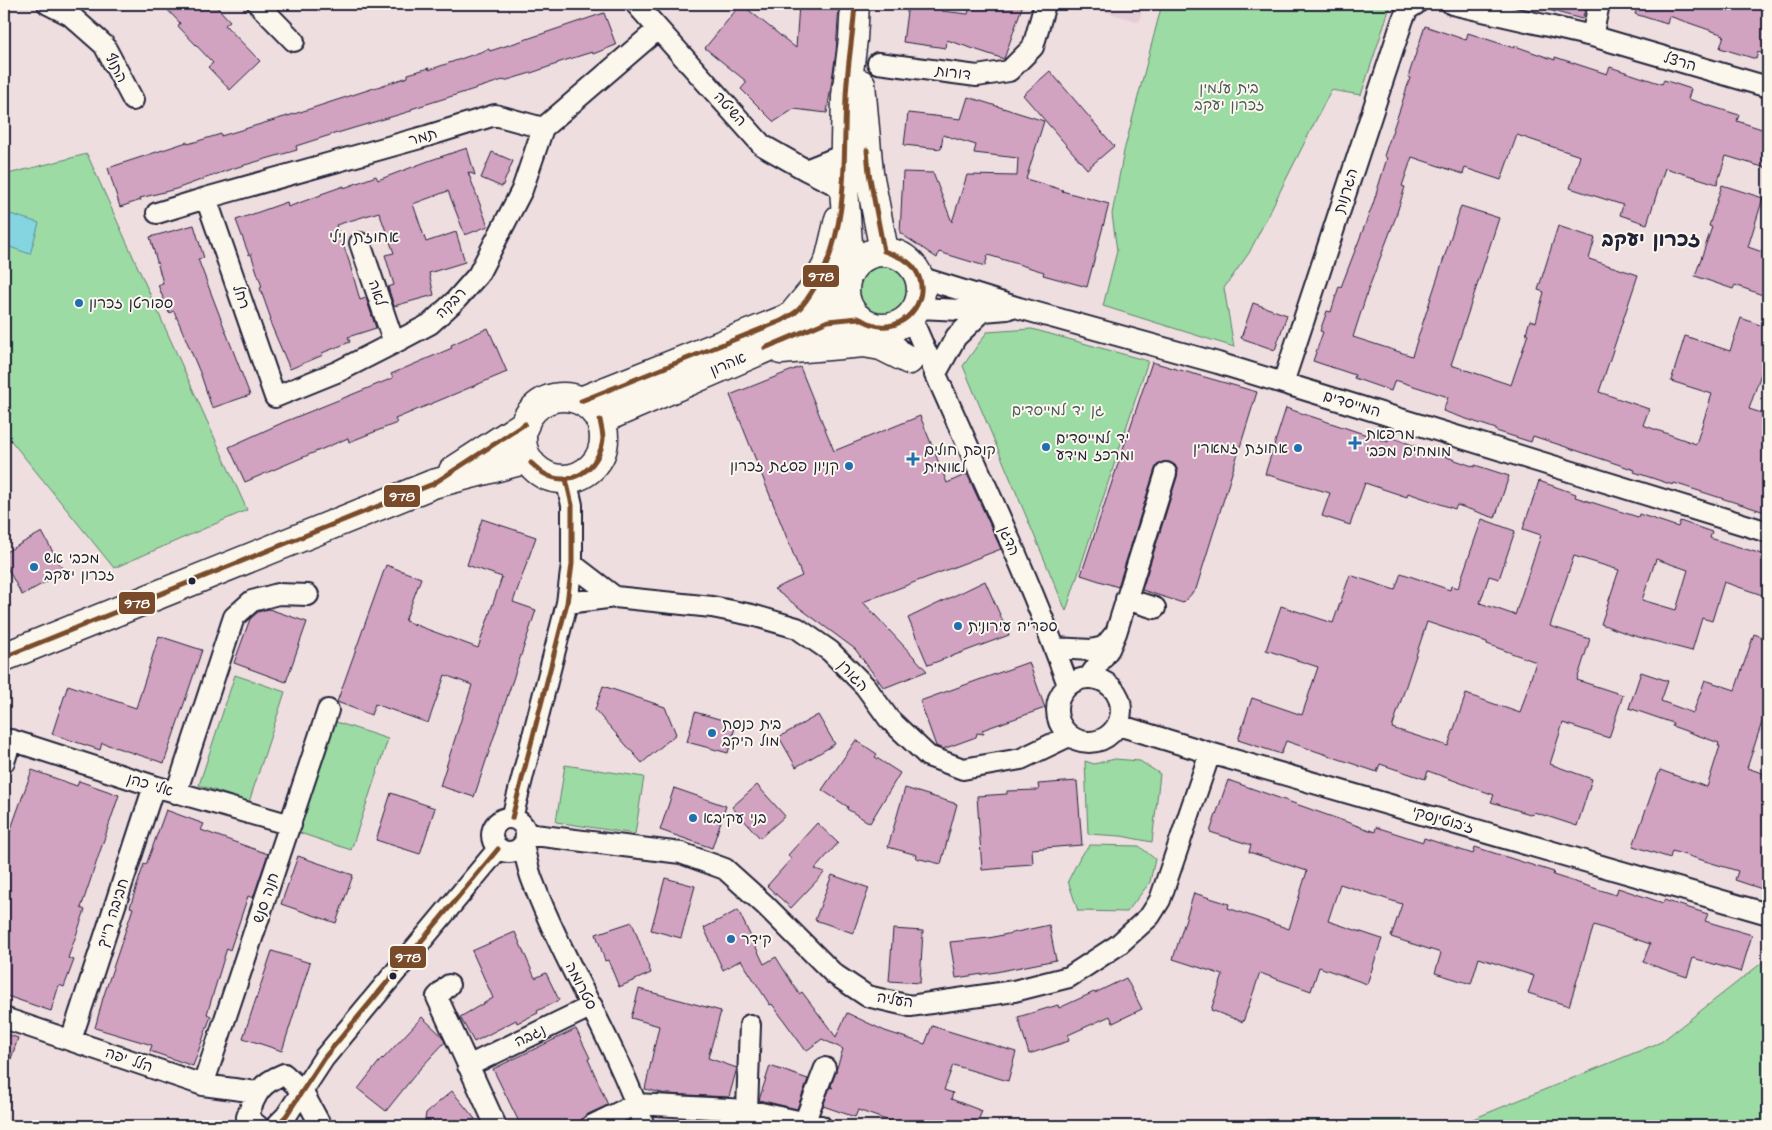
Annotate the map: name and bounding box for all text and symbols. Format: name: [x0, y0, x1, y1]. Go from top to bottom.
street label: הרצל: [1661, 47, 1699, 77]
street label: התוף: [100, 50, 132, 86]
street label: דורות: [933, 60, 972, 86]
park label: בית עלמין זכרון יעקב: [1194, 78, 1264, 116]
street label: השיטה: [709, 87, 751, 131]
street label: תמר: [406, 123, 440, 151]
street label: הגרנות: [1329, 166, 1363, 216]
district label: אחוזת נילי: [329, 226, 399, 248]
district label: זכרון יעקב: [1602, 226, 1700, 254]
line badge: 978: [802, 264, 840, 288]
text: 978: [808, 267, 834, 287]
street label: לאה: [363, 277, 392, 310]
street label: רחל: [227, 282, 255, 312]
street label: רבקה: [431, 283, 471, 323]
place label: ספורטן זכרון: [89, 293, 173, 314]
marker: ספורטן זכרון: [73, 297, 85, 309]
street label: אהרון: [707, 347, 750, 381]
street label: המייסדים: [1321, 385, 1383, 423]
park label: גן יד למייסדים: [1012, 400, 1104, 421]
place label: מרפאת מומחים מכבי: [1365, 424, 1451, 462]
place label: יד למייסדים ומרכז מידע: [1056, 428, 1134, 466]
marker: מרפאת מומחים מכבי: [1348, 436, 1362, 450]
place label: אחוזת זמארין: [1193, 438, 1288, 459]
place label: קופת חולים לאומית: [923, 440, 996, 478]
marker: יד למייסדים ומרכז מידע: [1040, 441, 1052, 453]
marker: אחוזת זמארין: [1292, 442, 1304, 454]
marker: קופת חולים לאומית: [906, 452, 920, 466]
place label: קניון פסגת זכרון: [730, 456, 839, 477]
marker: קניון פסגת זכרון: [843, 460, 855, 472]
line badge: 978: [383, 484, 421, 508]
text: 978: [389, 487, 415, 507]
street label: הדגן: [993, 523, 1025, 559]
place label: מכבי אש זכרון יעקב: [44, 548, 114, 586]
marker: מכבי אש זכרון יעקב: [28, 561, 40, 573]
unlabelled marker: [187, 576, 197, 586]
line badge: 978: [118, 591, 156, 615]
text: 978: [124, 594, 150, 614]
place label: ספריה עירונית: [968, 616, 1058, 637]
marker: ספריה עירונית: [952, 620, 964, 632]
street label: הגורן: [833, 655, 873, 697]
place label: בית כנסת מול היקב: [722, 714, 782, 752]
marker: בית כנסת מול היקב: [706, 727, 718, 739]
street label: אלי כהן: [124, 768, 176, 802]
street label: ז'בוטינסקי: [1410, 801, 1476, 839]
place label: בני עקיבא: [703, 808, 767, 829]
marker: בני עקיבא: [687, 812, 699, 824]
street label: חנה סנש: [248, 870, 284, 926]
street label: חביבה רייך: [92, 875, 134, 951]
place label: קידר: [741, 929, 772, 950]
marker: קידר: [725, 933, 737, 945]
line badge: 978: [389, 945, 427, 969]
text: 978: [395, 948, 421, 968]
street label: סטרומה: [560, 958, 602, 1014]
unlabelled marker: [388, 971, 398, 981]
street label: העליה: [875, 987, 915, 1013]
street label: נגבה: [511, 1019, 549, 1053]
street label: הלל יפה: [102, 1042, 156, 1078]

